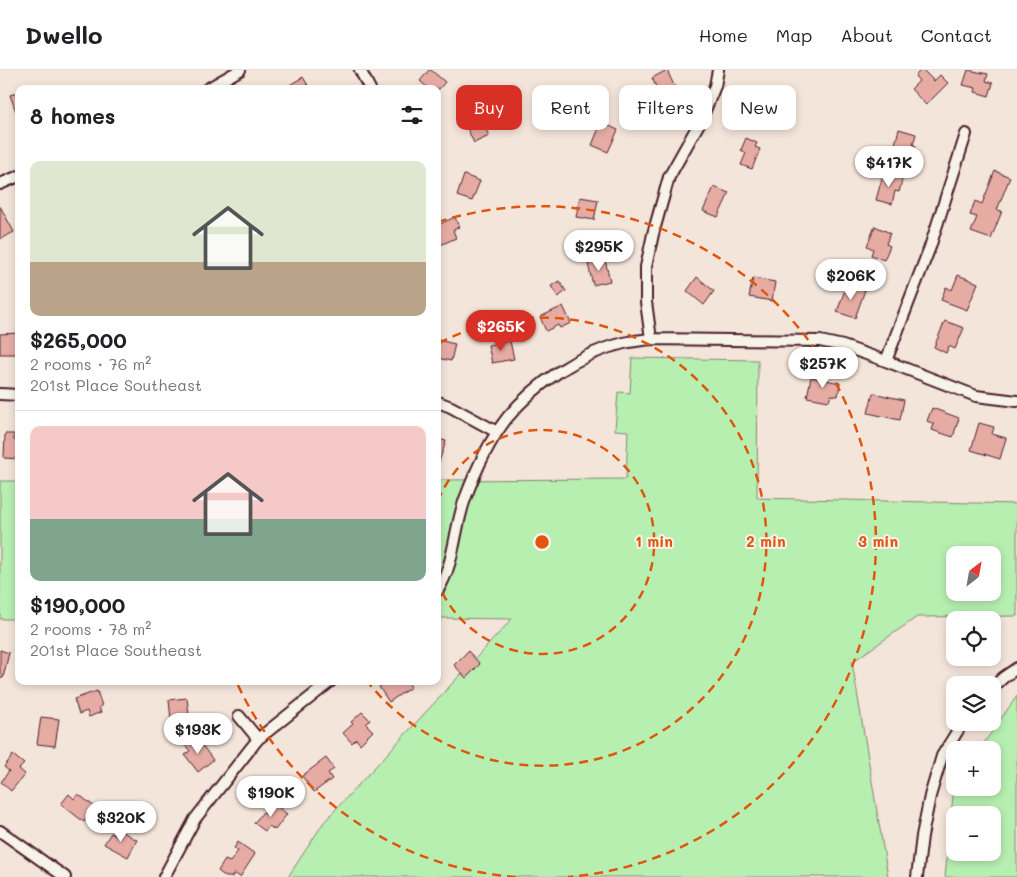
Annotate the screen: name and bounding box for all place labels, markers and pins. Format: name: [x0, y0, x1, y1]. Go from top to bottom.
pin: $417K: [854, 146, 924, 188]
pin: $295K: [564, 230, 634, 272]
pin: $206K: [816, 258, 886, 301]
pin: $265K: [466, 310, 536, 352]
pin: $257K: [788, 346, 858, 389]
centre of rings: [533, 533, 551, 551]
pin: $193K: [163, 712, 233, 755]
pin: $190K: [236, 776, 306, 818]
pin: $320K: [86, 800, 156, 843]

